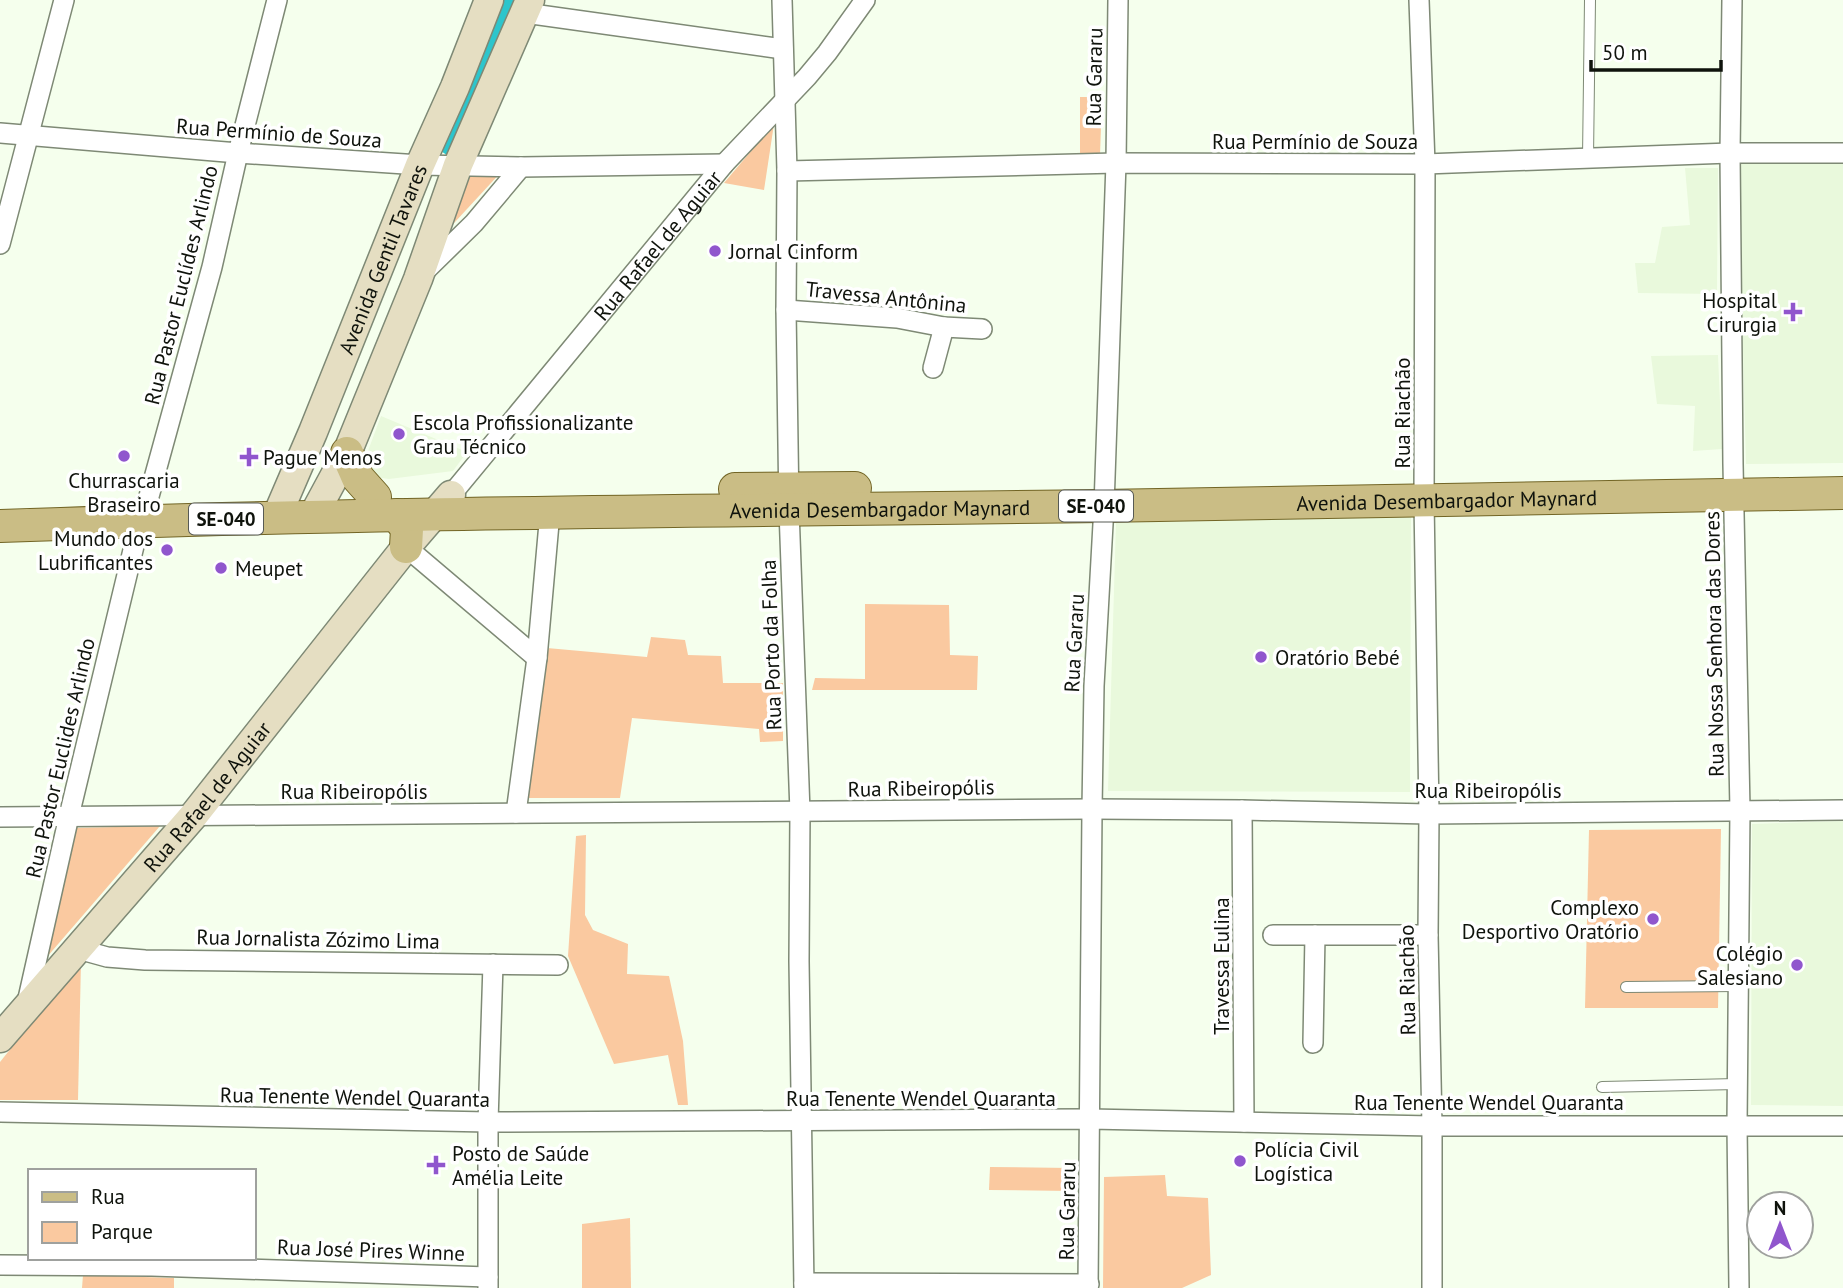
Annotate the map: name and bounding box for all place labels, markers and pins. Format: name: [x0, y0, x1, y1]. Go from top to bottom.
place label: Jornal Cinform: [728, 238, 858, 265]
marker: Jornal Cinform: [707, 243, 723, 259]
place label: Hospital Cirurgia: [1702, 287, 1777, 338]
marker: Hospital Cirurgia: [1783, 302, 1803, 322]
place label: Escola Profissionalizante Grau Técnico: [413, 409, 633, 460]
marker: Escola Profissionalizante Grau Técnico: [391, 426, 407, 442]
place label: Pague Menos: [263, 444, 382, 471]
marker: Churrascaria Braseiro: [116, 448, 132, 464]
marker: Pague Menos: [241, 449, 257, 465]
place label: Churrascaria Braseiro: [68, 467, 180, 518]
place label: Mundo dos Lubrificantes: [38, 525, 153, 576]
marker: Mundo dos Lubrificantes: [159, 542, 175, 558]
place label: Meupet: [235, 555, 303, 582]
marker: Meupet: [213, 560, 229, 576]
place label: Oratório Bebé: [1275, 644, 1400, 671]
marker: Oratório Bebé: [1253, 649, 1269, 665]
place label: Complexo Desportivo Oratório: [1462, 894, 1639, 945]
marker: Complexo Desportivo Oratório: [1645, 911, 1661, 927]
place label: Colégio Salesiano: [1697, 940, 1783, 991]
marker: Colégio Salesiano: [1789, 957, 1805, 973]
place label: Polícia Civil Logística: [1254, 1136, 1359, 1187]
place label: Posto de Saúde Amélia Leite: [452, 1140, 589, 1191]
marker: Polícia Civil Logística: [1232, 1153, 1248, 1169]
marker: Posto de Saúde Amélia Leite: [426, 1155, 446, 1175]

